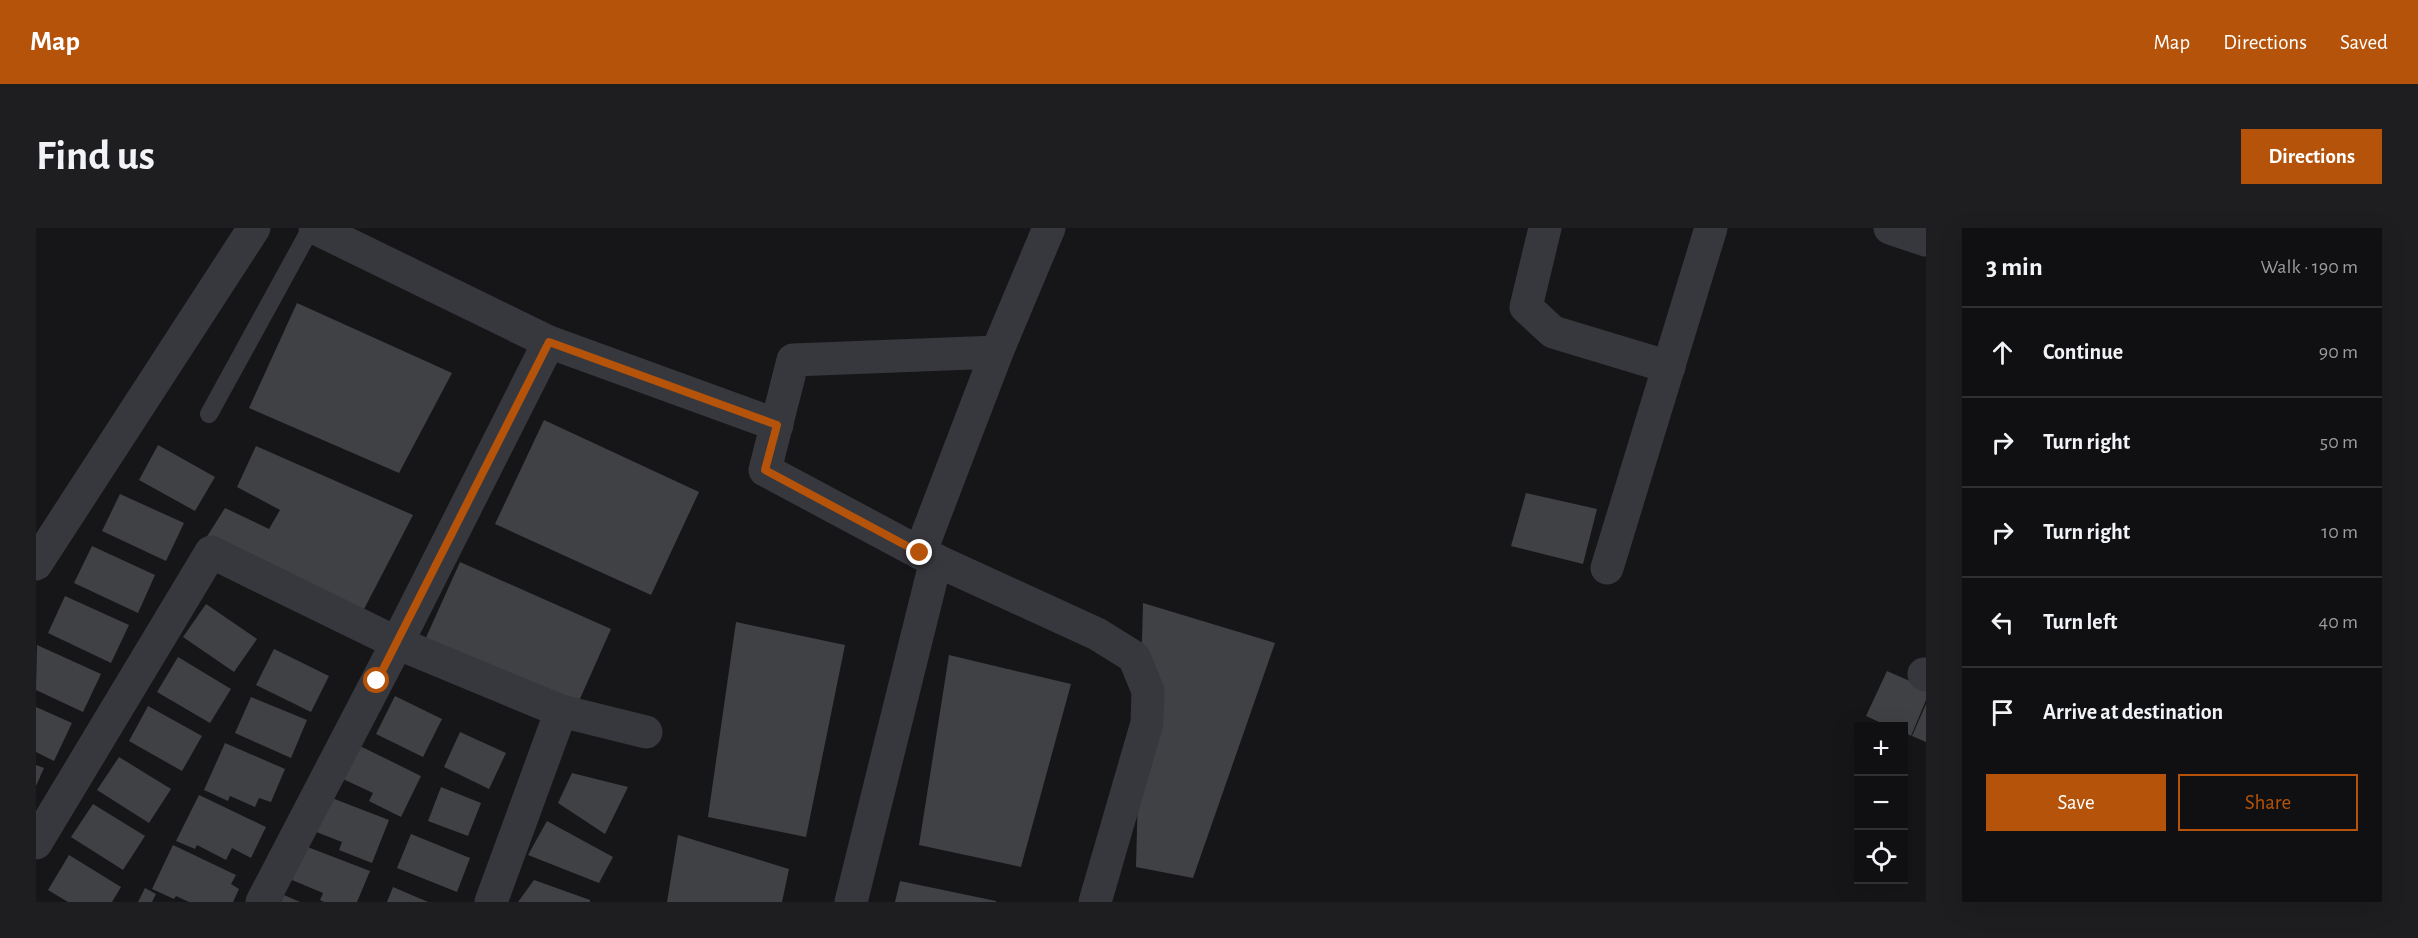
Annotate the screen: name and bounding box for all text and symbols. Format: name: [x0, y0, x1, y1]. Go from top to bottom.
text: Map: [30, 28, 80, 56]
text: Map: [2154, 32, 2190, 53]
text: Directions: [2223, 32, 2307, 53]
text: Saved: [2340, 32, 2388, 53]
button: Directions: [2241, 129, 2382, 184]
text: Find us: [36, 135, 155, 177]
text: 3 min: [1986, 254, 2043, 280]
text: Walk · 190 m: [2261, 257, 2358, 277]
icon: ahead: [1986, 336, 2019, 369]
text: Continue: [2043, 341, 2123, 363]
text: 90 m: [2319, 342, 2358, 362]
icon: right: [1986, 426, 2019, 459]
text: Turn right: [2043, 431, 2130, 453]
text: 50 m: [2320, 432, 2358, 452]
icon: right: [1986, 516, 2019, 549]
text: Turn right: [2043, 521, 2130, 543]
text: 10 m: [2321, 522, 2358, 542]
route end: [906, 539, 932, 565]
icon: left: [1986, 606, 2019, 639]
text: Turn left: [2043, 611, 2117, 633]
text: 40 m: [2319, 612, 2358, 632]
route start: [363, 667, 389, 693]
icon: arrive: [1986, 696, 2019, 729]
text: Arrive at destination: [2043, 701, 2223, 723]
map controls: [1854, 722, 1908, 884]
button: +: [1854, 722, 1908, 776]
button: Save: [1986, 774, 2166, 831]
button: Share: [2178, 774, 2358, 831]
button: −: [1854, 776, 1908, 830]
button: locate: [1854, 830, 1908, 884]

